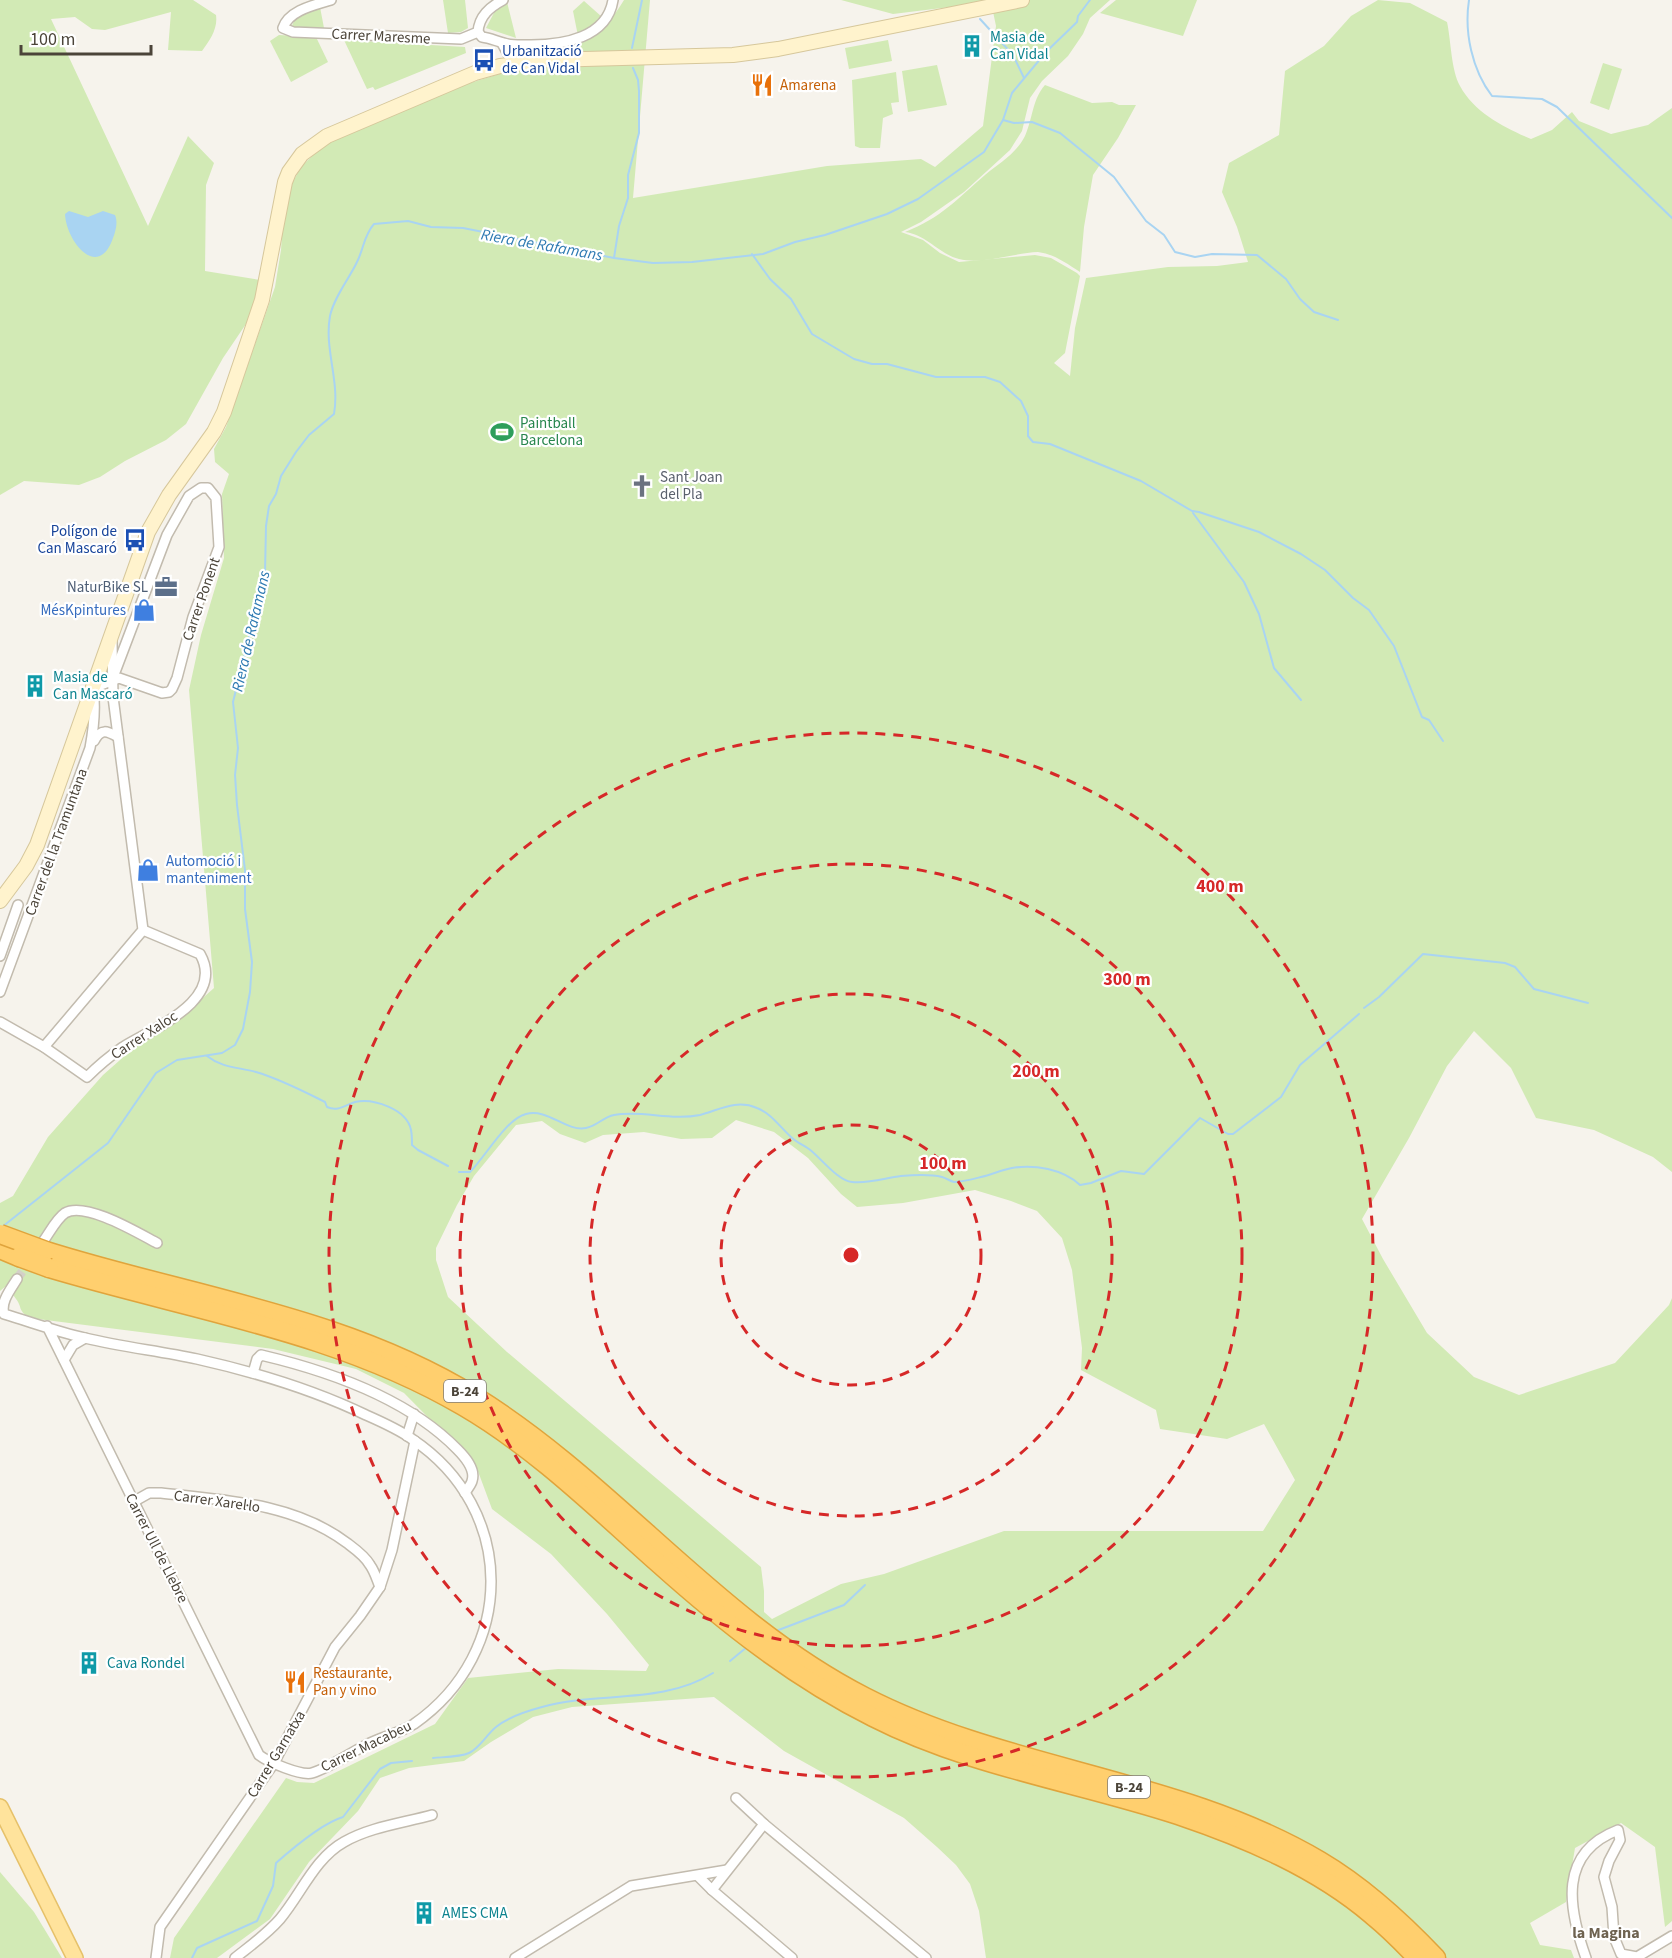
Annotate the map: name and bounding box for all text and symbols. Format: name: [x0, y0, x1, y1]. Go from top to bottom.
scale bar: [21, 18, 152, 56]
street label: Carrer Maresme: [331, 23, 431, 50]
text: 100 m: [30, 27, 75, 52]
place label: Masia de Can Vidal: [990, 27, 1049, 65]
building icon: Masia de Can Vidal: [959, 33, 985, 59]
place label: Urbanització de Can Vidal: [502, 41, 582, 79]
bus stop icon: Urbanització de Can Vidal: [471, 47, 497, 73]
restaurant icon: Amarena: [749, 72, 775, 98]
place label: Amarena: [780, 75, 836, 96]
water label: Riera de Rafamans: [479, 223, 605, 267]
place label: Paintball Barcelona: [520, 413, 583, 451]
sports icon: Paintball Barcelona: [489, 419, 515, 445]
place label: Sant Joan del Pla: [660, 467, 723, 505]
church icon: Sant Joan del Pla: [629, 473, 655, 499]
place label: Polígon de Can Mascaró: [37, 521, 117, 559]
bus stop icon: Polígon de Can Mascaró: [122, 527, 148, 553]
street label: Carrer Ponent: [177, 555, 226, 644]
water label: Riera de Rafamans: [226, 568, 276, 694]
office icon: NaturBike SL: [153, 574, 179, 600]
place label: NaturBike SL: [67, 577, 148, 598]
shop icon: MésKpintures: [131, 597, 157, 623]
place label: MésKpintures: [40, 600, 126, 621]
place label: Masia de Can Mascaró: [53, 667, 133, 705]
building icon: Masia de Can Mascaró: [22, 673, 48, 699]
street label: Carrer del la Tramuntana: [20, 765, 93, 919]
place label: Automoció i manteniment: [166, 851, 252, 889]
shop icon: Automoció i manteniment: [135, 857, 161, 883]
text: 400 m: [1196, 874, 1244, 899]
text: 300 m: [1103, 967, 1151, 992]
street label: Carrer Xaloc: [107, 1006, 182, 1065]
text: 200 m: [1012, 1059, 1060, 1084]
text: 100 m: [919, 1151, 967, 1176]
centre of rings: [841, 1245, 861, 1265]
road number: B-24: [444, 1380, 486, 1402]
street label: Carrer Xarel·lo: [172, 1485, 261, 1518]
street label: Carrer Ull de Llebre: [120, 1490, 193, 1607]
building icon: Cava Rondel: [76, 1650, 102, 1676]
place label: Cava Rondel: [107, 1653, 185, 1674]
place label: Restaurante, Pan y vino: [313, 1663, 392, 1701]
restaurant icon: Restaurante, Pan y vino: [282, 1669, 308, 1695]
street label: Carrer Garnatxa: [242, 1707, 311, 1802]
street label: Carrer Macabeu: [317, 1715, 415, 1778]
road number: B-24: [1108, 1776, 1150, 1798]
building icon: AMES CMA: [411, 1900, 437, 1926]
place label: AMES CMA: [442, 1903, 508, 1924]
district label: la Magina: [1572, 1922, 1640, 1944]

